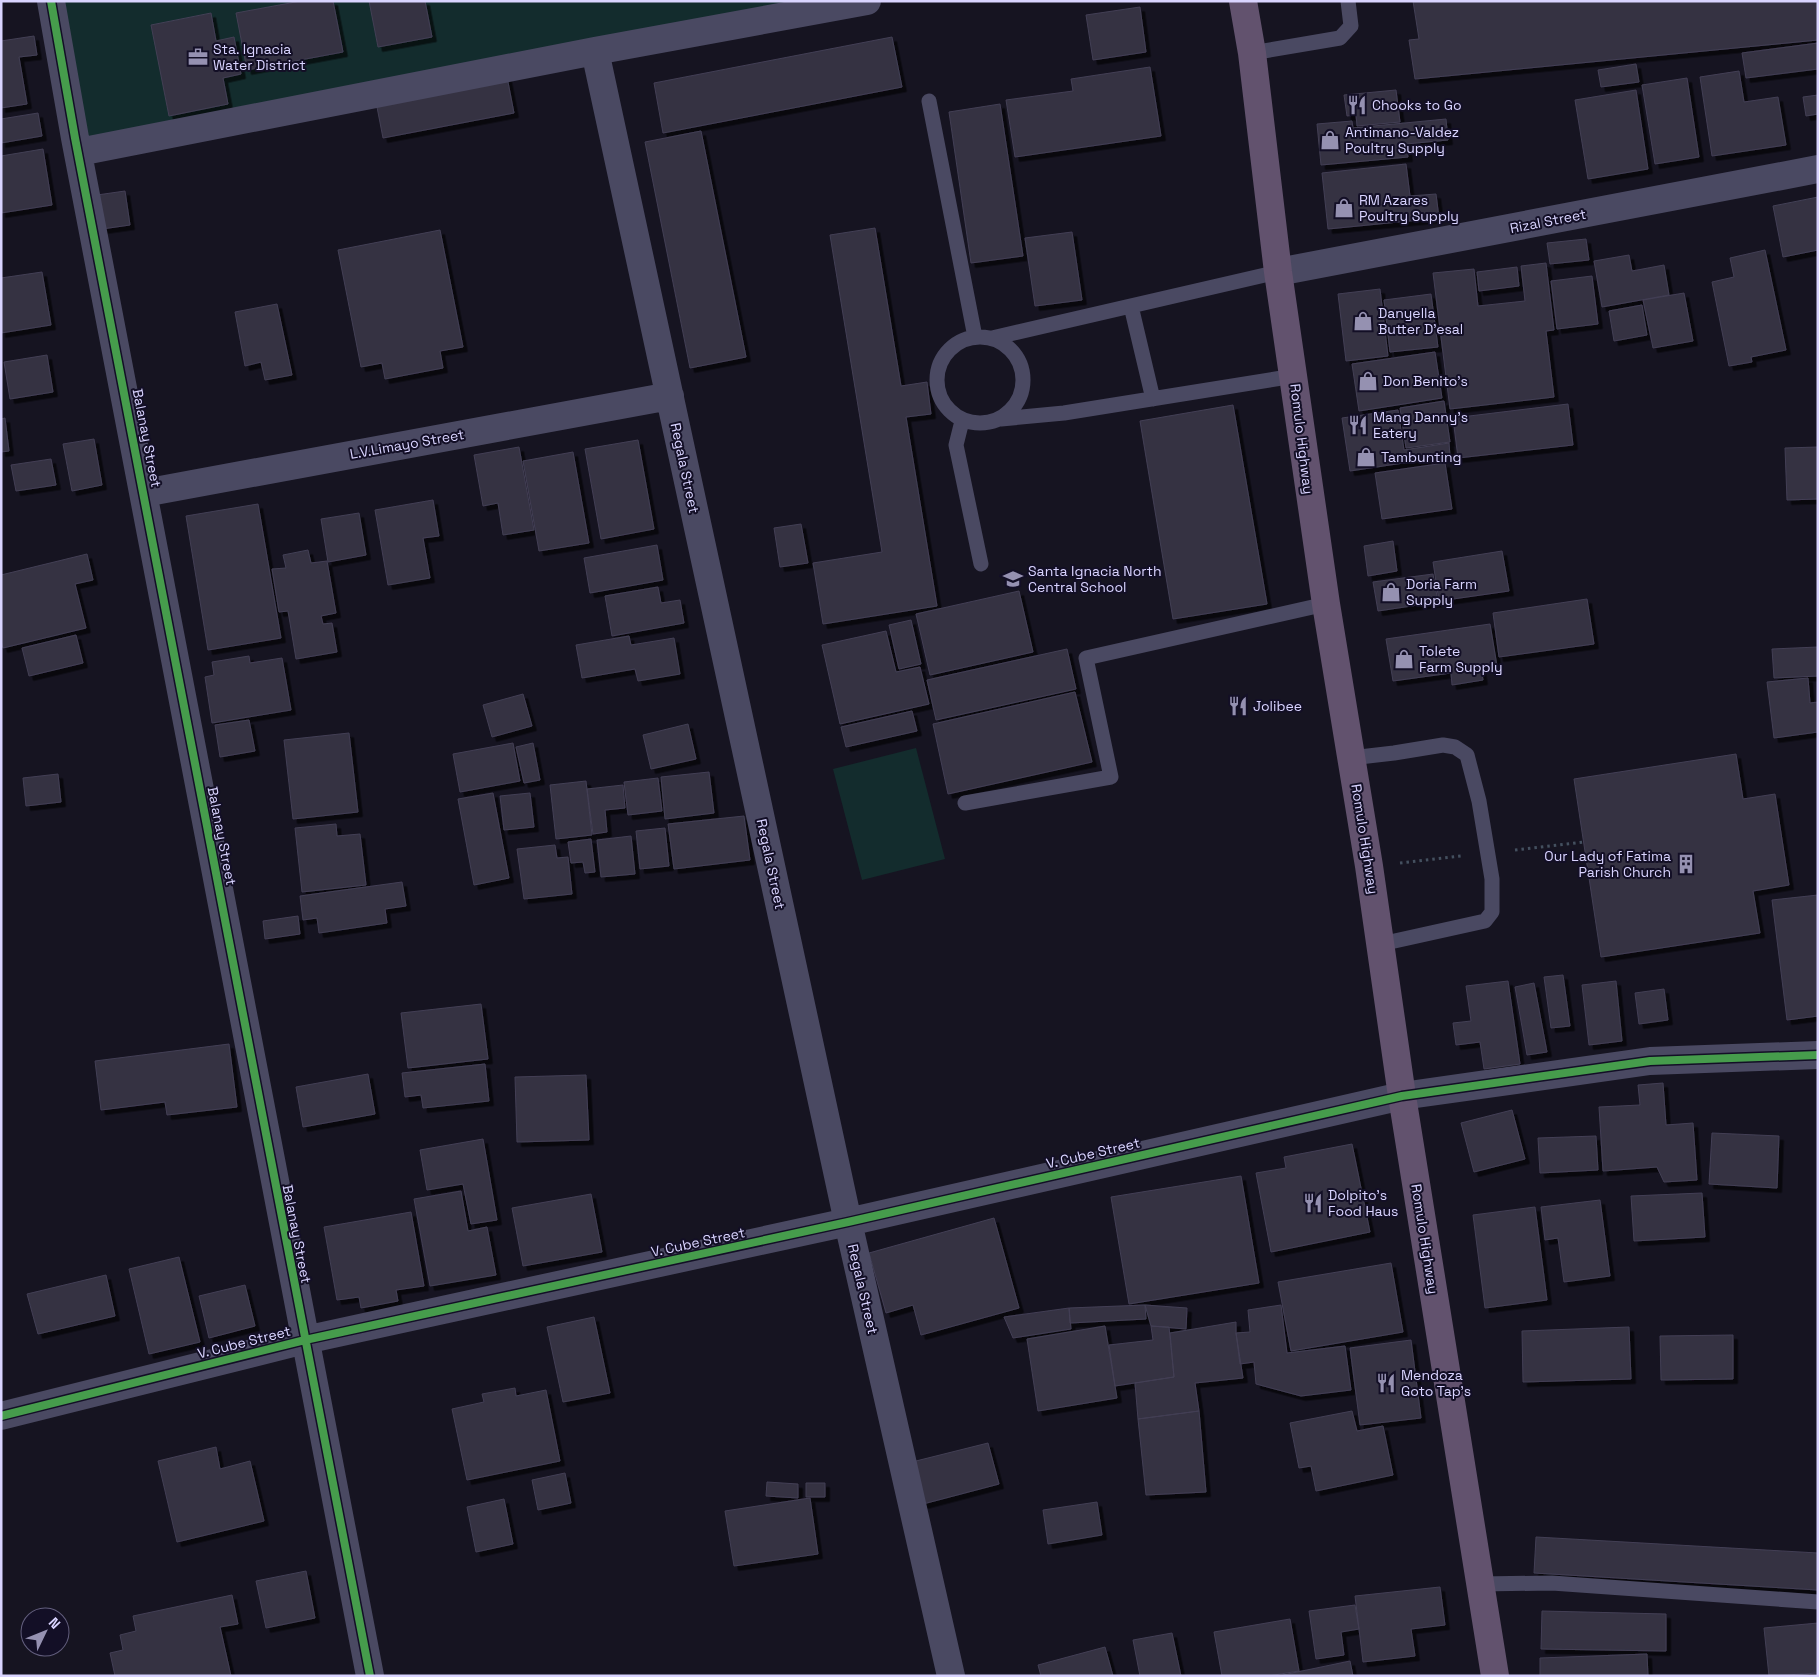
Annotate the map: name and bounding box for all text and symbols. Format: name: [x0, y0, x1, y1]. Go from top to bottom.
place label: Sta. Ignacia Water District: [213, 40, 306, 74]
office icon: Sta. Ignacia Water District: [187, 46, 209, 68]
restaurant icon: Chooks to Go: [1346, 94, 1368, 116]
place label: Chooks to Go: [1372, 96, 1462, 114]
place label: Antimano-Valdez Poultry Supply: [1345, 123, 1459, 157]
shop icon: Antimano-Valdez Poultry Supply: [1319, 129, 1341, 151]
place label: RM Azares Poultry Supply: [1359, 191, 1459, 225]
shop icon: RM Azares Poultry Supply: [1333, 197, 1355, 219]
street label: Rizal Street: [1508, 205, 1588, 237]
place label: Danyella Butter D'esal: [1378, 304, 1463, 338]
shop icon: Danyella Butter D'esal: [1352, 310, 1374, 332]
shop icon: Don Benito's: [1357, 370, 1379, 392]
place label: Don Benito's: [1383, 372, 1468, 390]
street label: Romulo Highway: [1286, 383, 1318, 495]
street label: Balanay Street: [129, 387, 165, 489]
place label: Mang Danny's Eatery: [1373, 408, 1468, 442]
restaurant icon: Mang Danny's Eatery: [1347, 414, 1369, 436]
street label: Regala Street: [667, 421, 703, 515]
street label: L.V.Limayo Street: [348, 425, 466, 463]
shop icon: Tambunting: [1355, 446, 1377, 468]
place label: Tambunting: [1381, 448, 1462, 466]
place label: Santa Ignacia North Central School: [1028, 562, 1162, 596]
school or university icon: Santa Ignacia North Central School: [1002, 568, 1024, 590]
place label: Doria Farm Supply: [1406, 575, 1477, 609]
shop icon: Doria Farm Supply: [1380, 581, 1402, 603]
place label: Tolete Farm Supply: [1419, 642, 1503, 676]
shop icon: Tolete Farm Supply: [1393, 648, 1415, 670]
restaurant icon: Jolibee: [1227, 695, 1249, 717]
place label: Jolibee: [1253, 697, 1302, 715]
street label: Romulo Highway: [1347, 783, 1383, 895]
street label: Balanay Street: [204, 785, 240, 887]
street label: Regala Street: [753, 817, 789, 911]
place label: Our Lady of Fatima Parish Church: [1544, 847, 1671, 881]
building icon: Our Lady of Fatima Parish Church: [1675, 853, 1697, 875]
street label: V. Cube Street: [1044, 1133, 1142, 1173]
street label: Balanay Street: [279, 1183, 315, 1285]
street label: Romulo Highway: [1407, 1183, 1443, 1295]
place label: Dolpito's Food Haus: [1328, 1186, 1398, 1220]
restaurant icon: Dolpito's Food Haus: [1302, 1192, 1324, 1214]
street label: V. Cube Street: [649, 1223, 747, 1261]
street label: Regala Street: [844, 1242, 882, 1336]
street label: V. Cube Street: [195, 1322, 293, 1362]
place label: Mendoza Goto Tap's: [1401, 1366, 1471, 1400]
restaurant icon: Mendoza Goto Tap's: [1375, 1372, 1397, 1394]
north arrow: [20, 1607, 70, 1657]
text: N: [45, 1614, 64, 1633]

